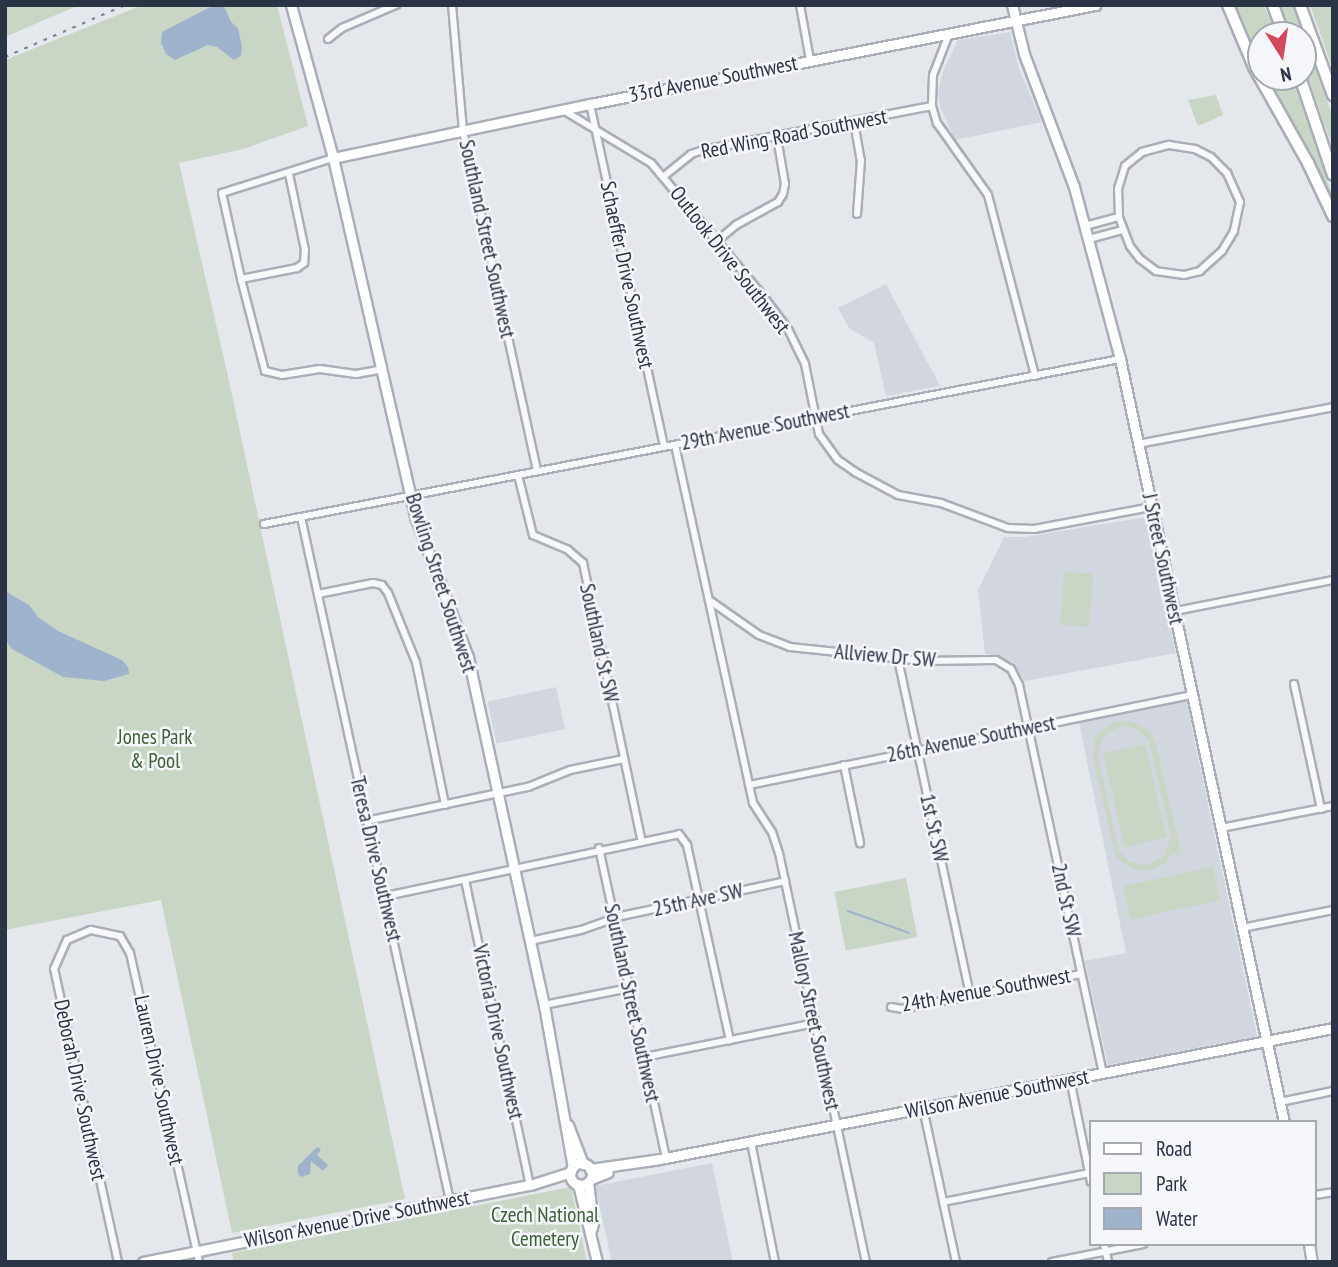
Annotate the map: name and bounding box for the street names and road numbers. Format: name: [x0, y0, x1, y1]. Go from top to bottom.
street label: 33rd Avenue Southwest: [626, 50, 800, 108]
street label: Red Wing Road Southwest: [699, 104, 889, 164]
street label: Southland Street Southwest: [454, 138, 520, 340]
street label: Schaeffer Drive Southwest: [595, 179, 659, 371]
street label: Outlook Drive Southwest: [664, 181, 796, 339]
street label: 29th Avenue Southwest: [678, 398, 852, 456]
street label: Bowling Street Southwest: [400, 490, 482, 676]
street label: J Street Southwest: [1137, 491, 1189, 627]
street label: Southland St SW: [574, 581, 624, 705]
street label: Allview Dr SW: [833, 639, 937, 673]
street label: 26th Avenue Southwest: [884, 710, 1058, 768]
street label: Teresa Drive Southwest: [345, 774, 407, 944]
street label: 1st St SW: [914, 792, 954, 864]
street label: 2nd St SW: [1046, 861, 1086, 939]
street label: 25th Ave SW: [650, 878, 746, 922]
street label: Southland Street Southwest: [599, 902, 665, 1104]
street label: Mallory Street Southwest: [783, 929, 845, 1113]
street label: Victoria Drive Southwest: [467, 942, 529, 1122]
street label: 24th Avenue Southwest: [899, 963, 1073, 1017]
street label: Lauren Drive Southwest: [129, 993, 189, 1167]
street label: Deborah Drive Southwest: [49, 997, 111, 1183]
street label: Wilson Avenue Southwest: [903, 1064, 1091, 1124]
street label: Wilson Avenue Drive Southwest: [242, 1185, 472, 1253]

